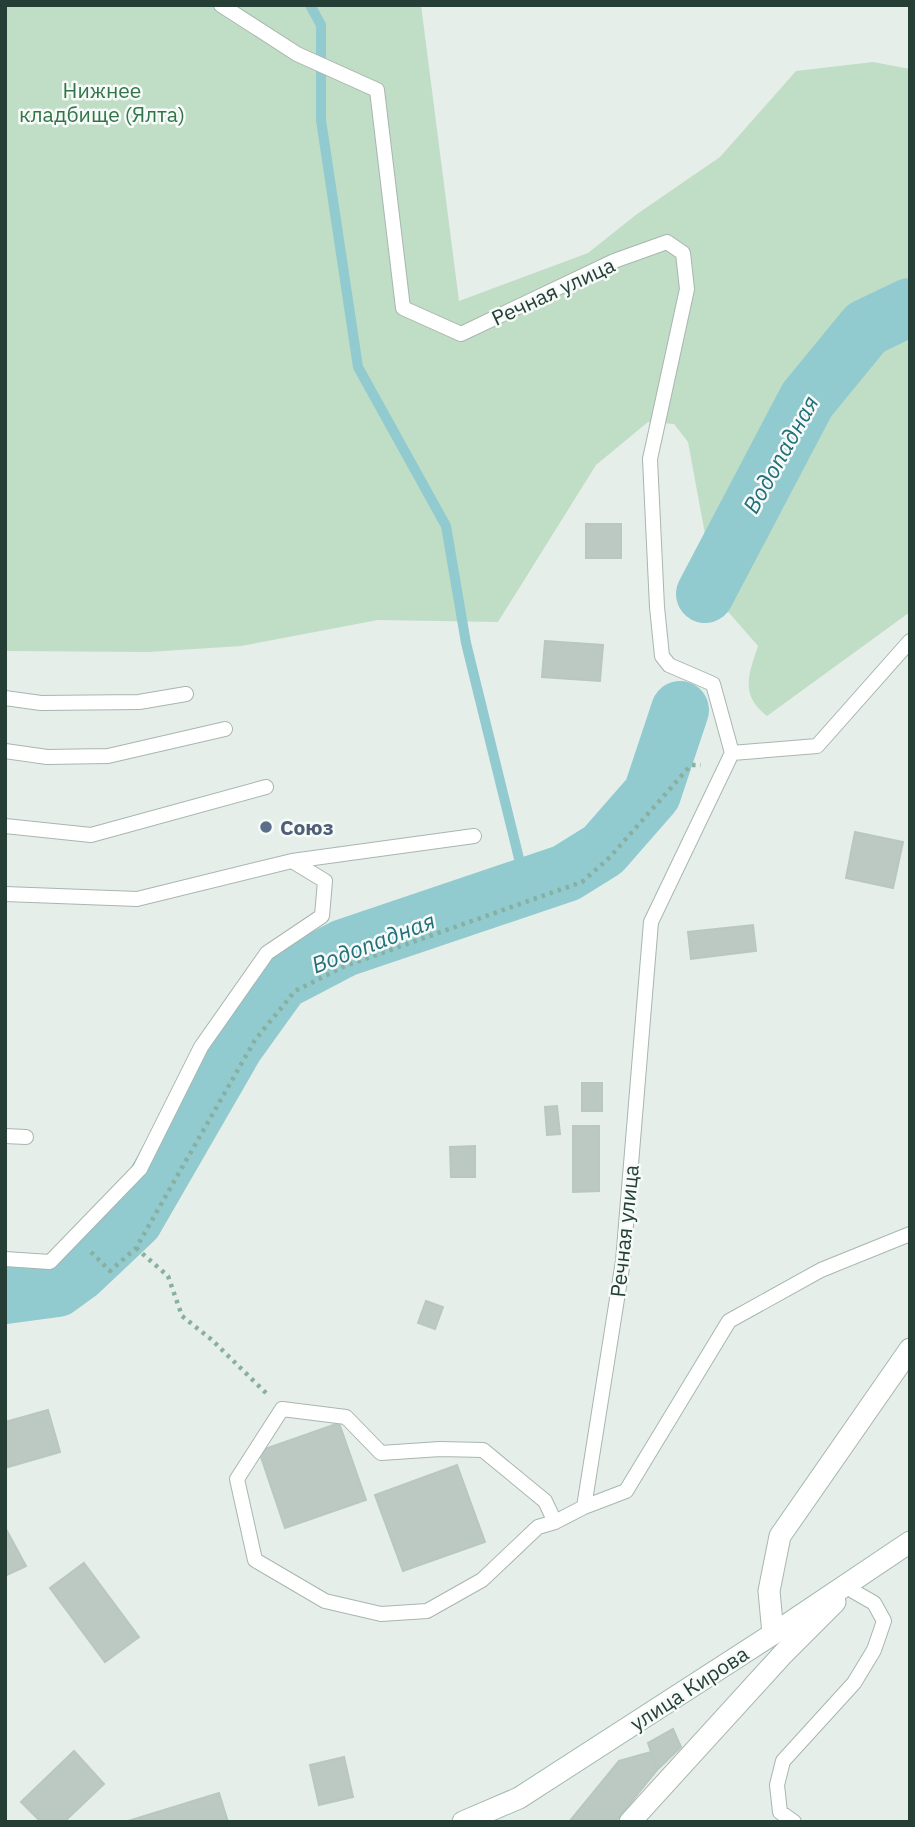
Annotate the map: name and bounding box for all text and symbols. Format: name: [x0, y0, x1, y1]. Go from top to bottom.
park label: Нижнее кладбище (Ялта): [19, 76, 185, 128]
street label: Речная улица: [487, 250, 619, 332]
water label: Водопадная: [735, 390, 825, 518]
place label: Союз: [280, 813, 334, 841]
marker: Союз: [258, 819, 274, 835]
water label: Водопадная: [307, 905, 439, 979]
street label: Речная улица: [603, 1163, 645, 1299]
street label: улица Кирова: [624, 1639, 754, 1737]

